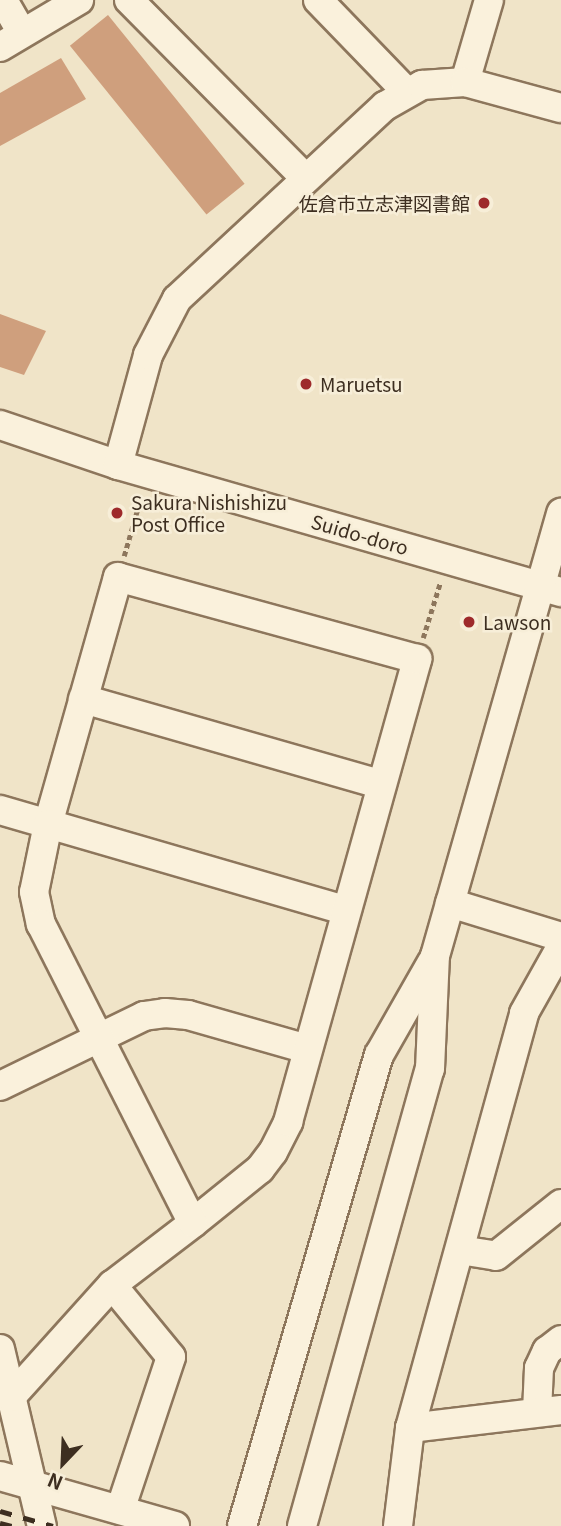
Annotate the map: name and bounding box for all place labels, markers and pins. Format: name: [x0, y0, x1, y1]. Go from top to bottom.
place label: 佐倉市立志津図書館: [299, 192, 470, 214]
marker: 佐倉市立志津図書館: [476, 195, 492, 211]
place label: Maruetsu: [320, 373, 403, 395]
marker: Maruetsu: [298, 376, 314, 392]
place label: Sakura Nishishizu Post Office: [131, 491, 287, 535]
marker: Sakura Nishishizu Post Office: [109, 505, 125, 521]
place label: Lawson: [483, 611, 551, 633]
marker: Lawson: [461, 614, 477, 630]

